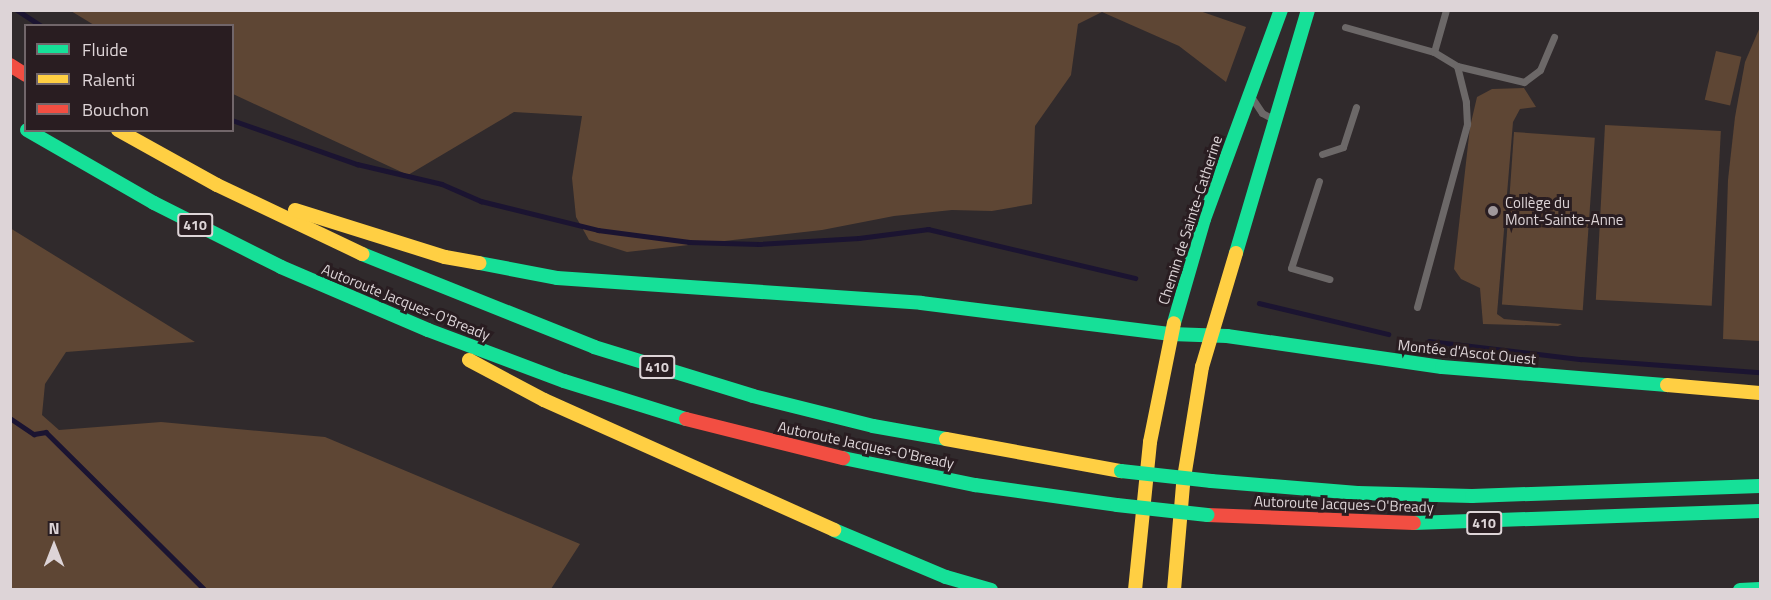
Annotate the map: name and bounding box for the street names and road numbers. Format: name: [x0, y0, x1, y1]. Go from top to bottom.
street label: Chemin de Sainte-Catherine: [1154, 133, 1226, 307]
road number: 410: [177, 214, 213, 236]
street label: Autoroute Jacques-O'Bready: [319, 260, 493, 344]
street label: Montée d'Ascot Ouest: [1397, 336, 1537, 368]
road number: 410: [639, 356, 675, 378]
street label: Autoroute Jacques-O'Bready: [776, 417, 956, 473]
street label: Autoroute Jacques-O'Bready: [1254, 492, 1434, 516]
road number: 410: [1466, 512, 1502, 534]

